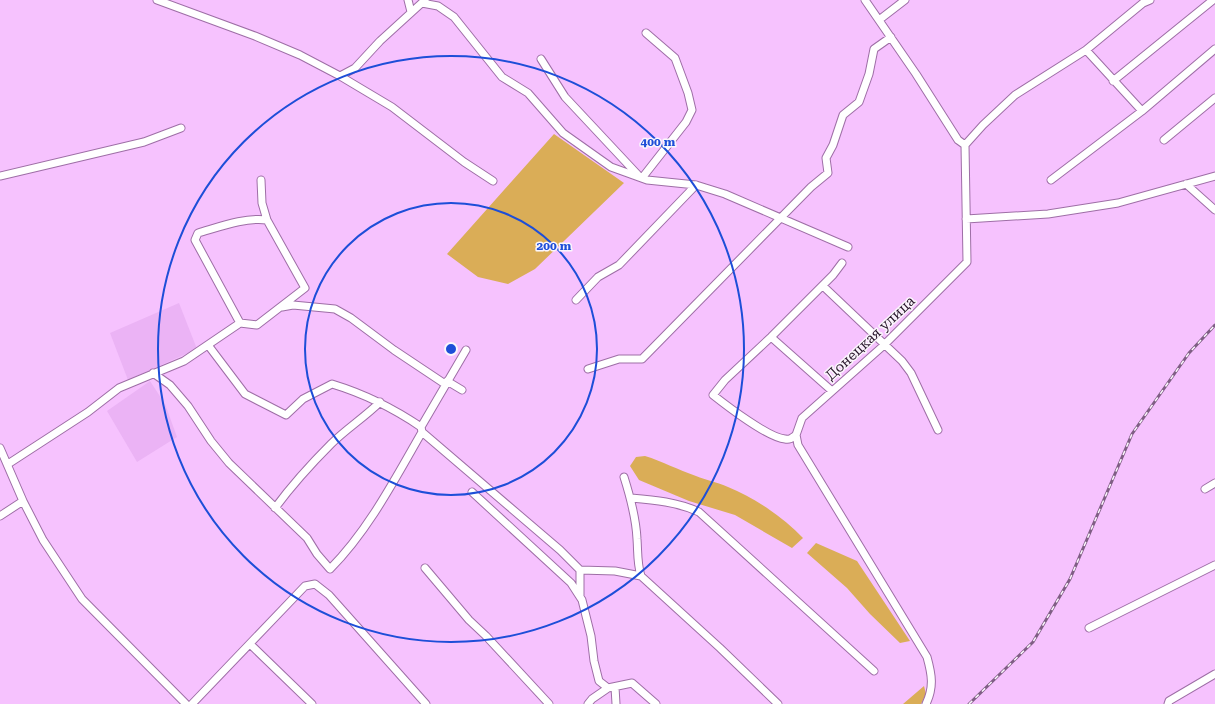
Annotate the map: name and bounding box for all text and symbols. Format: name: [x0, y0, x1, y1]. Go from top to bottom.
text: 400 m: [641, 135, 676, 149]
text: 200 m: [537, 239, 572, 253]
street label: Донецкая улица: [822, 292, 918, 383]
centre of rings: [444, 342, 458, 356]

